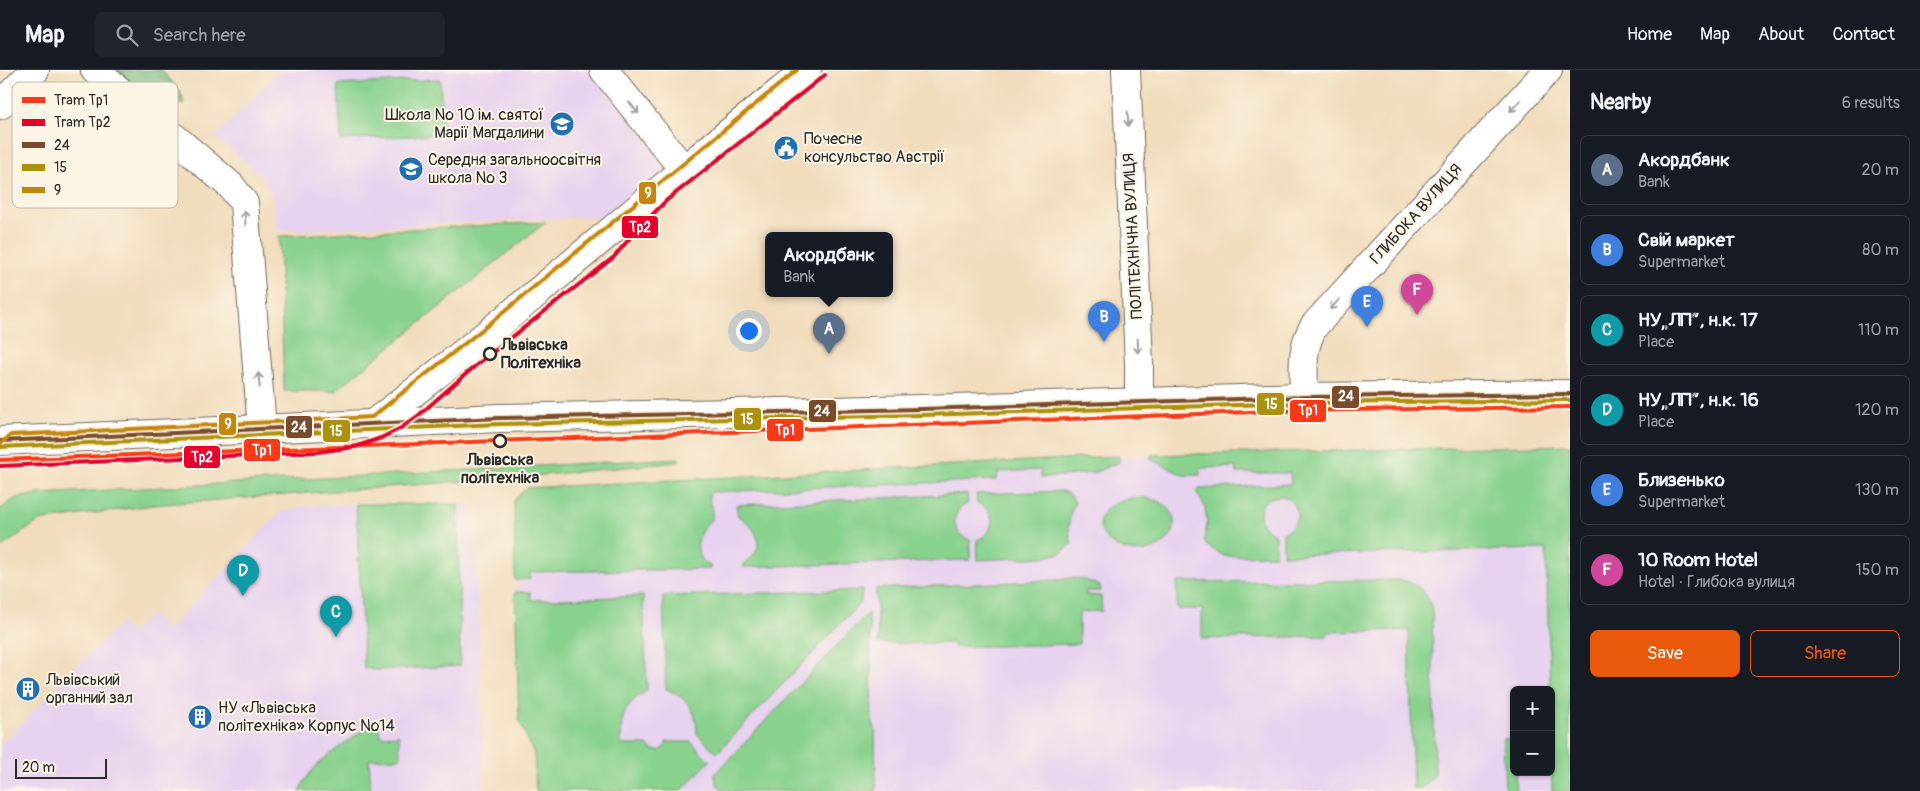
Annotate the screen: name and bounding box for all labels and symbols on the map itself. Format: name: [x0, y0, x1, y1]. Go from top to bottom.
legend: [12, 82, 178, 208]
text: Tram Тр1: [54, 92, 108, 109]
one-way arrow: [1509, 100, 1521, 113]
one-way arrow: [629, 101, 640, 114]
place label: Школа № 10 ім. святої Марії Магдалини: [385, 105, 544, 143]
one-way arrow: [1123, 110, 1133, 126]
school or university icon: Школа № 10 ім. святої Марії Магдалини: [549, 111, 575, 137]
text: Tram Тр2: [54, 114, 111, 131]
place label: Почесне консульство Австрії: [804, 129, 945, 167]
public building icon: Почесне консульство Австрії: [773, 135, 799, 161]
text: 24: [54, 137, 70, 154]
place label: Середня загальноосвітня школа № 3: [428, 150, 601, 188]
street label: ПОЛІТЕХНІЧНА ВУЛИЦЯ: [1119, 152, 1147, 320]
school or university icon: Середня загальноосвітня школа № 3: [398, 156, 424, 182]
text: 15: [54, 159, 67, 176]
street label: ГЛИБОКА ВУЛИЦЯ: [1366, 160, 1466, 268]
line badge: 9: [638, 181, 657, 205]
text: 9: [54, 182, 61, 199]
text: 9: [644, 185, 652, 202]
one-way arrow: [240, 211, 250, 227]
line badge: Тр2: [621, 215, 659, 239]
text: Тр2: [628, 219, 651, 236]
pin: F: [1401, 274, 1433, 315]
pin: E: [1351, 286, 1383, 327]
one-way arrow: [1329, 297, 1341, 310]
pin: B: [1088, 301, 1120, 342]
pin: A: [813, 313, 845, 354]
your location: [736, 318, 762, 344]
place label: Львівська Політехніка: [500, 335, 581, 373]
one-way arrow: [1134, 338, 1143, 354]
marker: Львівська Політехніка: [483, 347, 497, 361]
one-way arrow: [254, 373, 263, 389]
line badge: 24: [1331, 385, 1360, 409]
text: 24: [1338, 388, 1355, 405]
line badge: 15: [1256, 392, 1285, 416]
text: 15: [1264, 396, 1278, 413]
line badge: 24: [808, 399, 837, 423]
line badge: Тр1: [1289, 399, 1327, 423]
text: Тр1: [1297, 402, 1318, 419]
text: 24: [814, 403, 831, 420]
line badge: 15: [733, 407, 762, 431]
text: 15: [740, 411, 754, 428]
line badge: 9: [218, 412, 237, 436]
line badge: 24: [285, 415, 313, 439]
text: 9: [224, 416, 232, 433]
line badge: Тр1: [766, 418, 804, 442]
text: 24: [291, 419, 308, 436]
line badge: 15: [322, 419, 351, 443]
text: Тр1: [774, 422, 795, 439]
text: 15: [329, 423, 343, 440]
marker: Львівська політехніка: [493, 434, 507, 448]
line badge: Тр1: [243, 438, 281, 462]
text: Тр1: [251, 442, 272, 459]
line badge: Тр2: [183, 445, 221, 469]
text: Тр2: [190, 449, 213, 466]
place label: Львівська політехніка: [461, 450, 540, 488]
pin: D: [227, 555, 259, 596]
pin: C: [320, 596, 352, 637]
place label: Львівський органний зал: [45, 670, 133, 708]
building icon: Львівський органний зал: [15, 676, 41, 702]
place label: НУ «Львівська політехніка» Корпус №14: [218, 698, 395, 736]
building icon: НУ «Львівська політехніка» Корпус №14: [187, 704, 213, 730]
scale bar: [15, 756, 108, 779]

